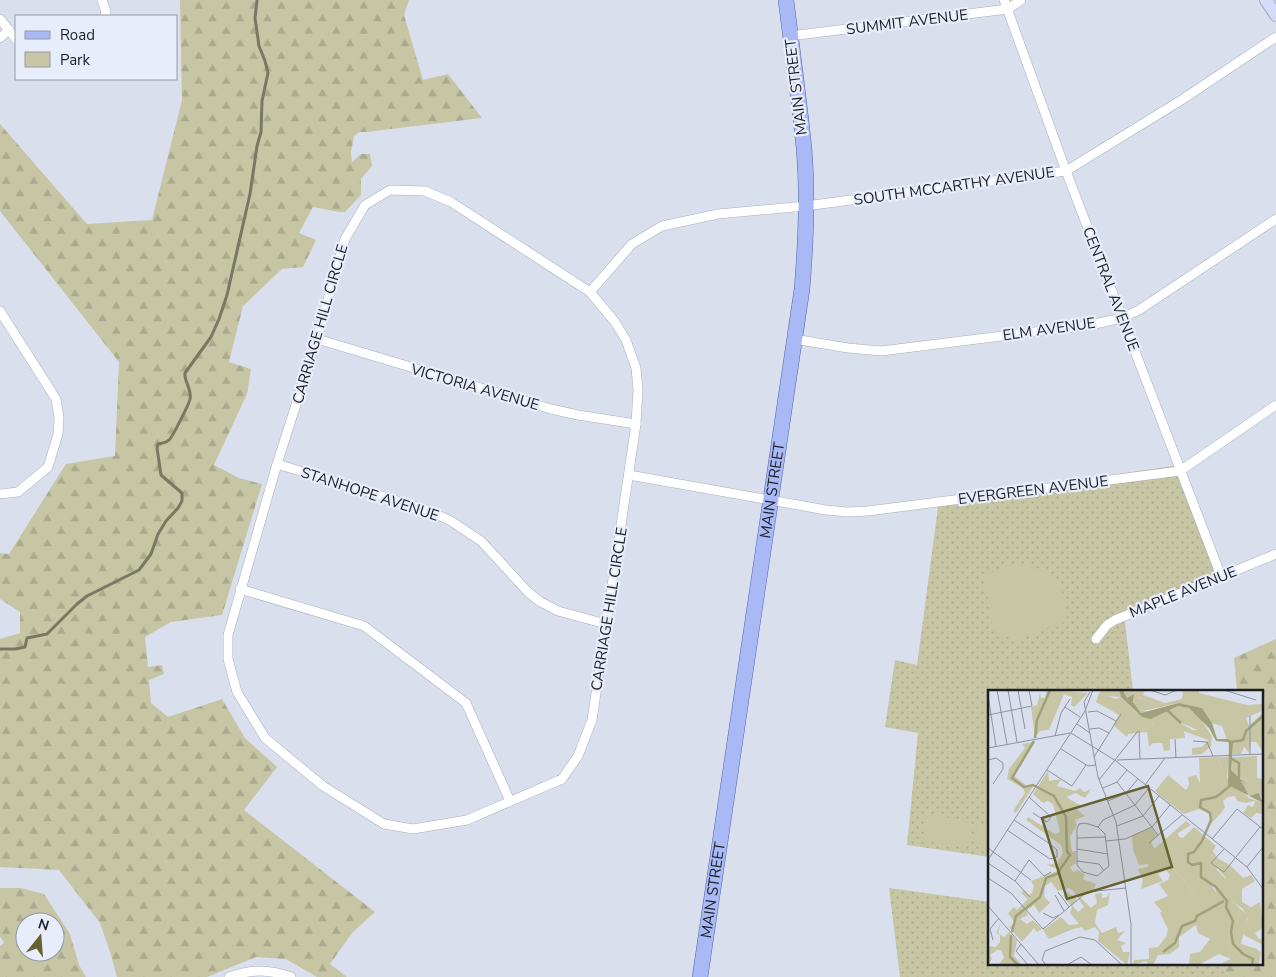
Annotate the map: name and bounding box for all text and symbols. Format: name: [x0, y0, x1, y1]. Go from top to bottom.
street label: SUMMIT AVENUE: [845, 5, 969, 39]
legend: [15, 15, 178, 80]
text: Road: [60, 25, 95, 45]
street label: MAIN STREET: [780, 38, 812, 136]
text: Park: [60, 50, 90, 70]
street label: SOUTH MCCARTHY AVENUE: [852, 162, 1056, 210]
street label: CENTRAL AVENUE: [1078, 224, 1144, 354]
street label: CARRIAGE HILL CIRCLE: [288, 242, 352, 406]
street label: ELM AVENUE: [1001, 313, 1097, 345]
street label: VICTORIA AVENUE: [408, 359, 542, 415]
street label: MAIN STREET: [755, 441, 789, 540]
street label: STANHOPE AVENUE: [298, 462, 442, 526]
street label: EVERGREEN AVENUE: [957, 471, 1109, 509]
street label: CARRIAGE HILL CIRCLE: [586, 526, 632, 692]
street label: MAPLE AVENUE: [1126, 561, 1240, 623]
inset map: [988, 690, 1264, 964]
street label: MAIN STREET: [696, 841, 730, 939]
north arrow: [15, 912, 65, 962]
text: N: [36, 914, 51, 936]

